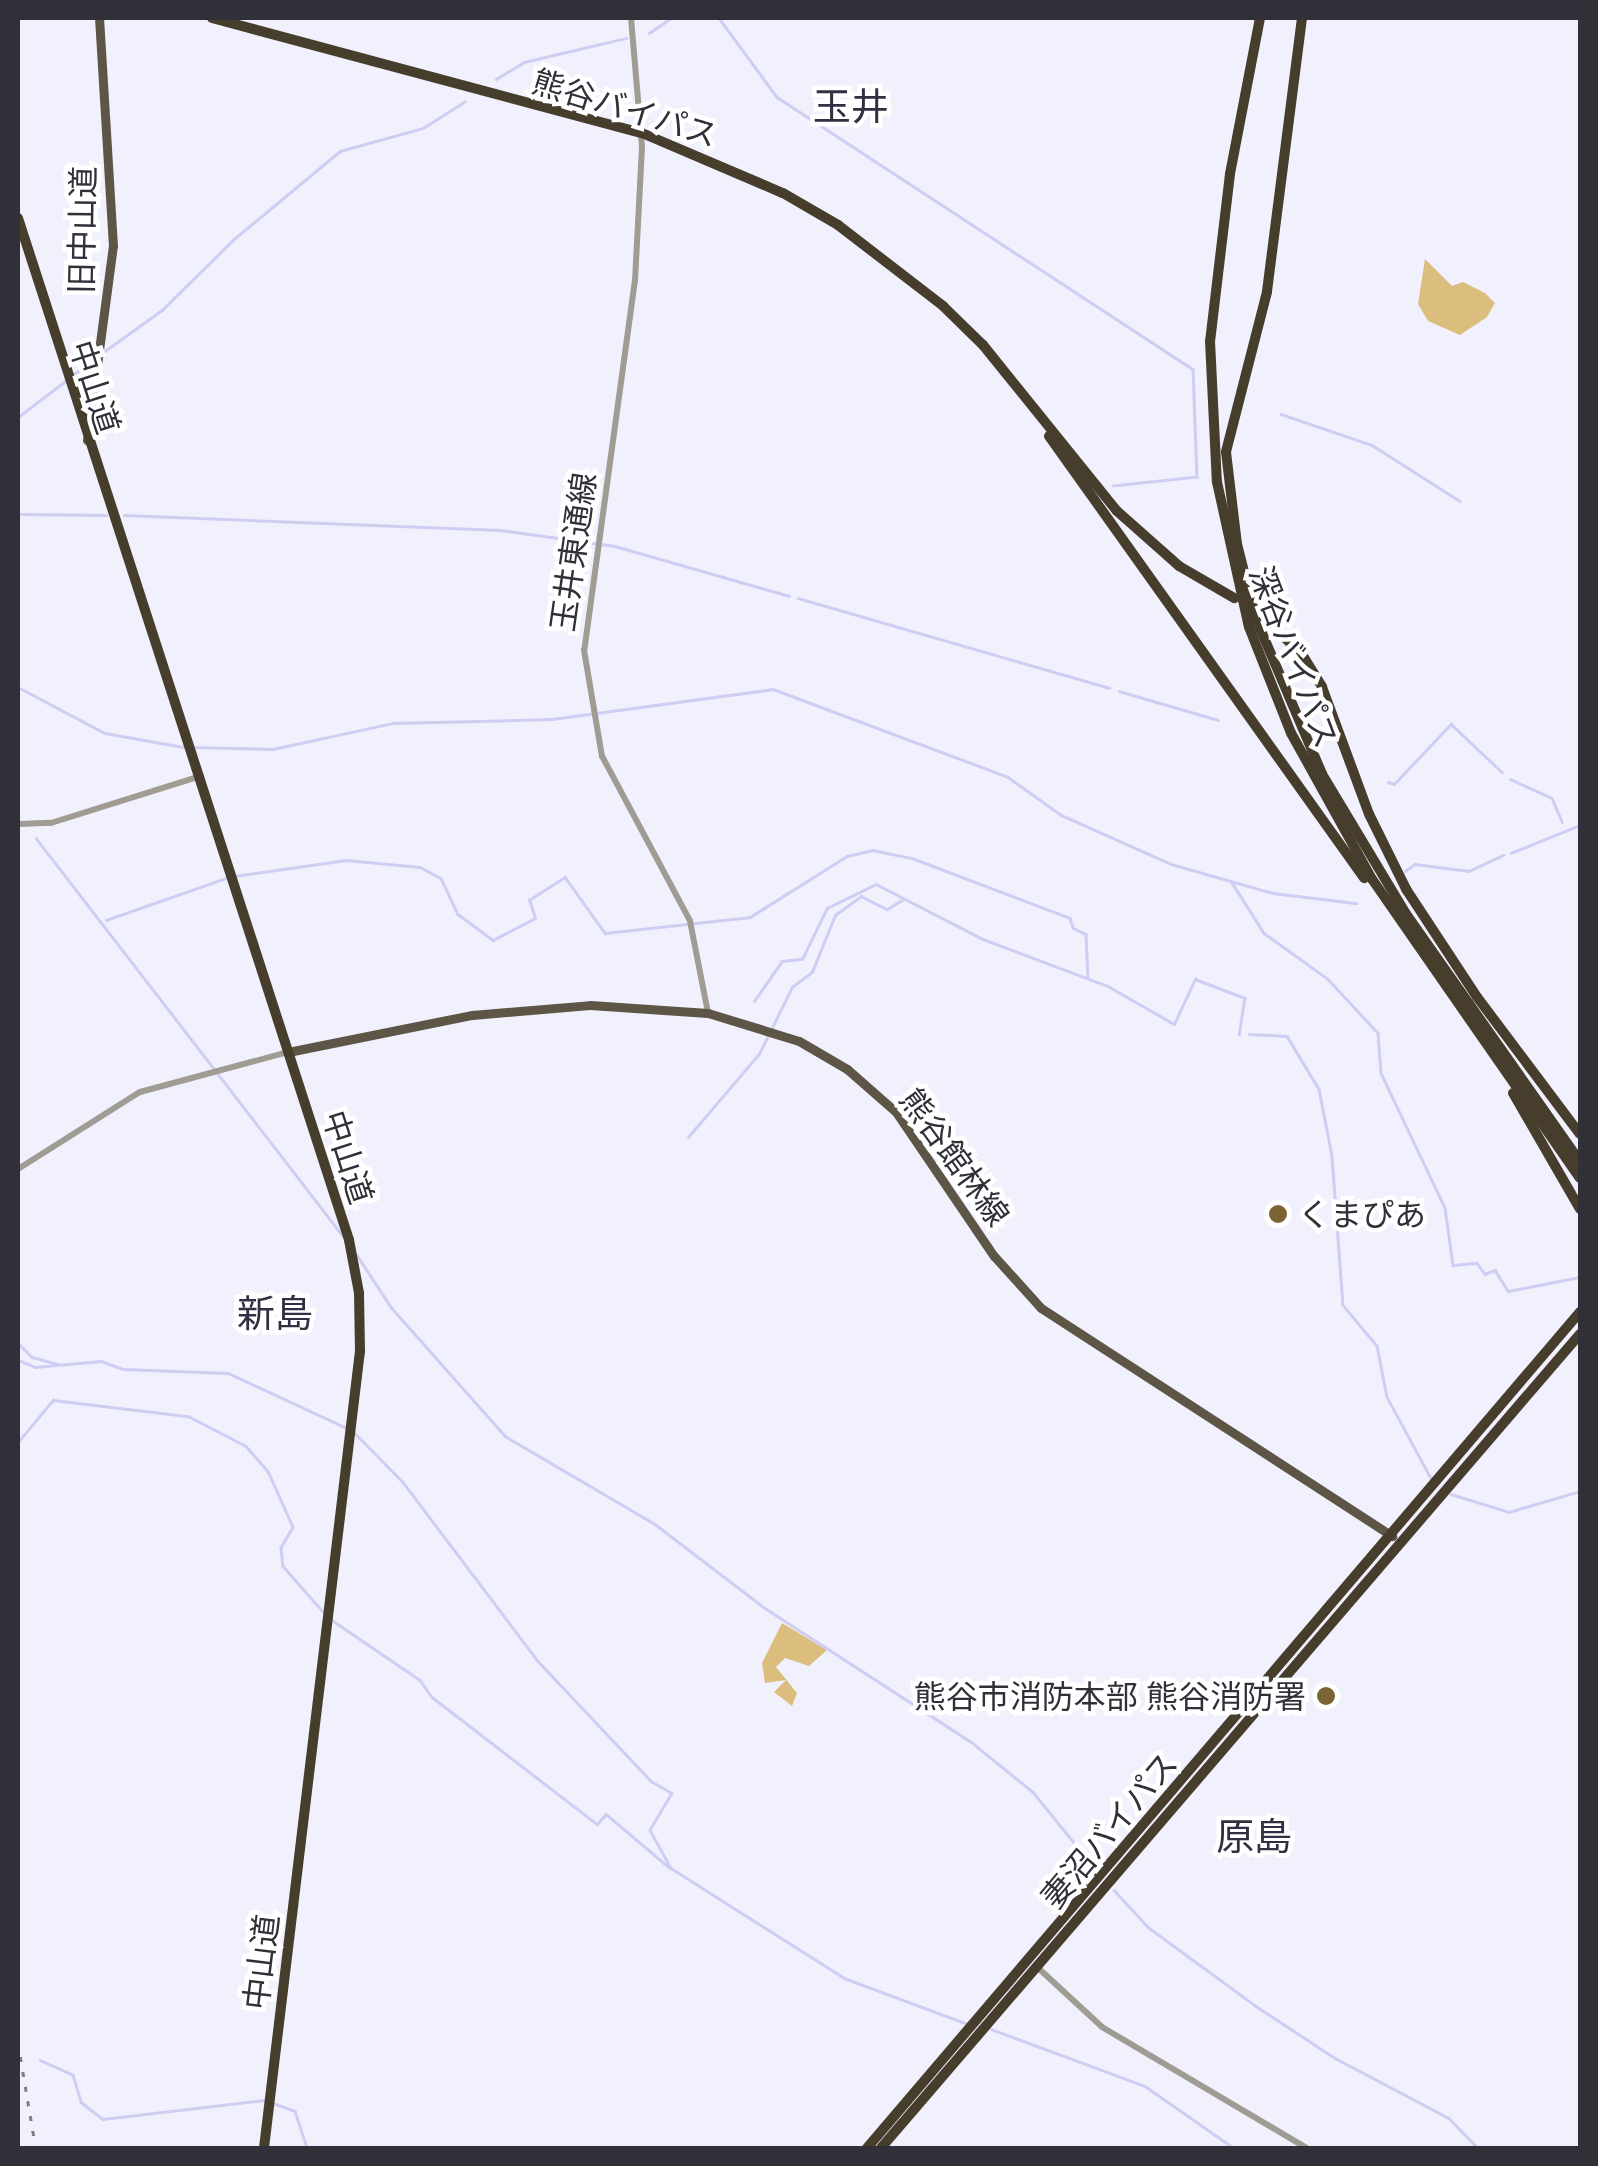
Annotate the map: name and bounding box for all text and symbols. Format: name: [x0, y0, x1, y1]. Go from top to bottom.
street label: 熊谷バイパス: [528, 62, 722, 154]
district label: 玉井: [813, 83, 889, 129]
street label: 旧中山道: [62, 166, 102, 294]
street label: 中山道: [62, 335, 128, 439]
street label: 玉井東通線: [543, 470, 603, 634]
street label: 深谷バイパス: [1242, 560, 1346, 754]
street label: 熊谷館林線: [892, 1081, 1018, 1233]
street label: 中山道: [315, 1105, 381, 1209]
place label: くまぴあ: [1298, 1195, 1426, 1233]
marker: くまぴあ: [1267, 1203, 1289, 1225]
district label: 新島: [237, 1290, 313, 1336]
place label: 熊谷市消防本部 熊谷消防署: [914, 1677, 1306, 1715]
marker: 熊谷市消防本部 熊谷消防署: [1315, 1685, 1337, 1707]
street label: 妻沼バイパス: [1033, 1744, 1185, 1916]
district label: 原島: [1216, 1813, 1292, 1859]
street label: 中山道: [236, 1912, 286, 2012]

